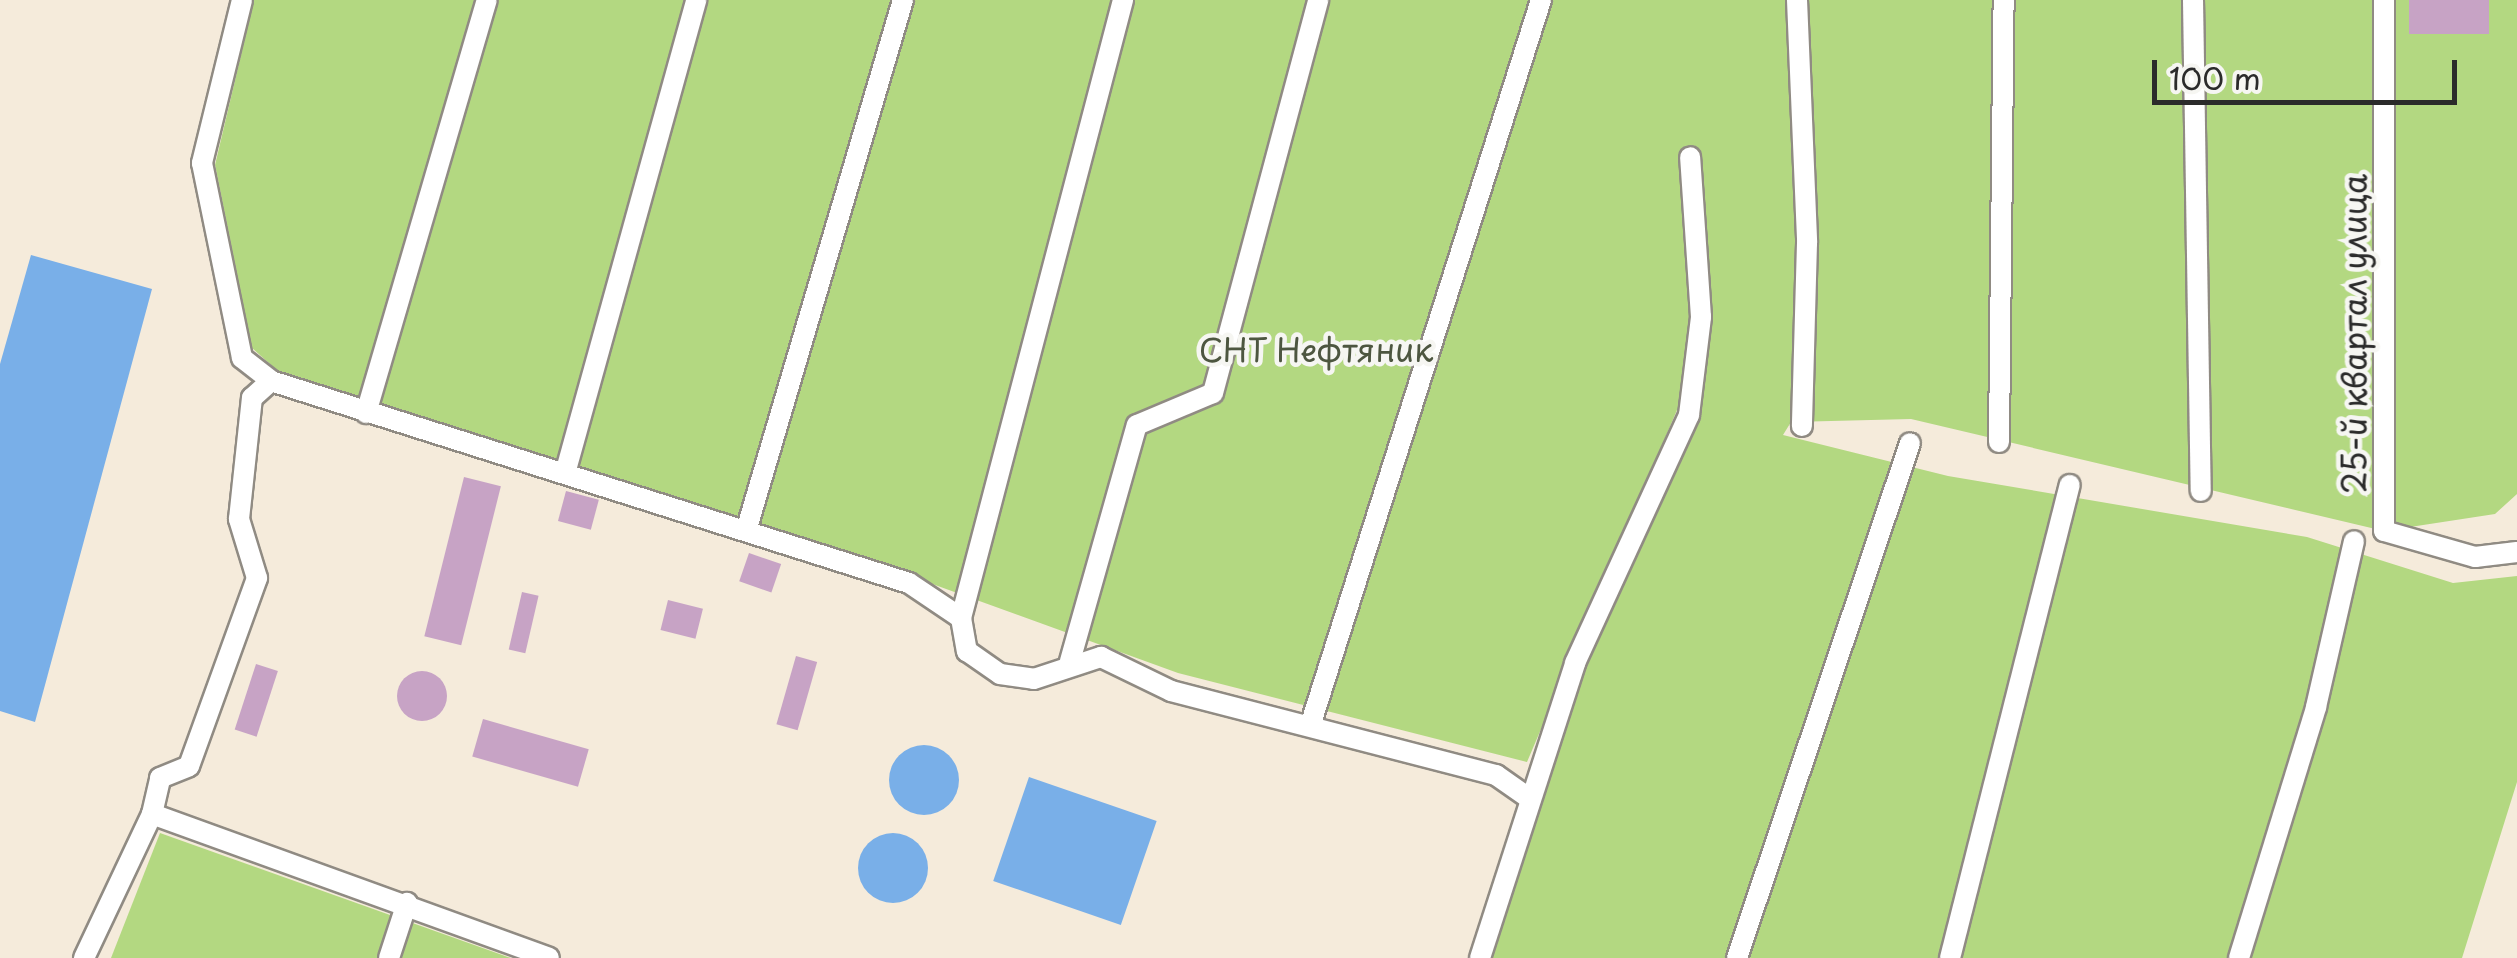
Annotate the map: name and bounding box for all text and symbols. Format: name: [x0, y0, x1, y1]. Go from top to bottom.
scale bar: [2157, 40, 2462, 102]
text: 100 m: [2169, 55, 2261, 100]
street label: 25-й квартал улица: [2335, 173, 2373, 495]
park label: СНТ Нефтяник: [1197, 330, 1435, 368]

